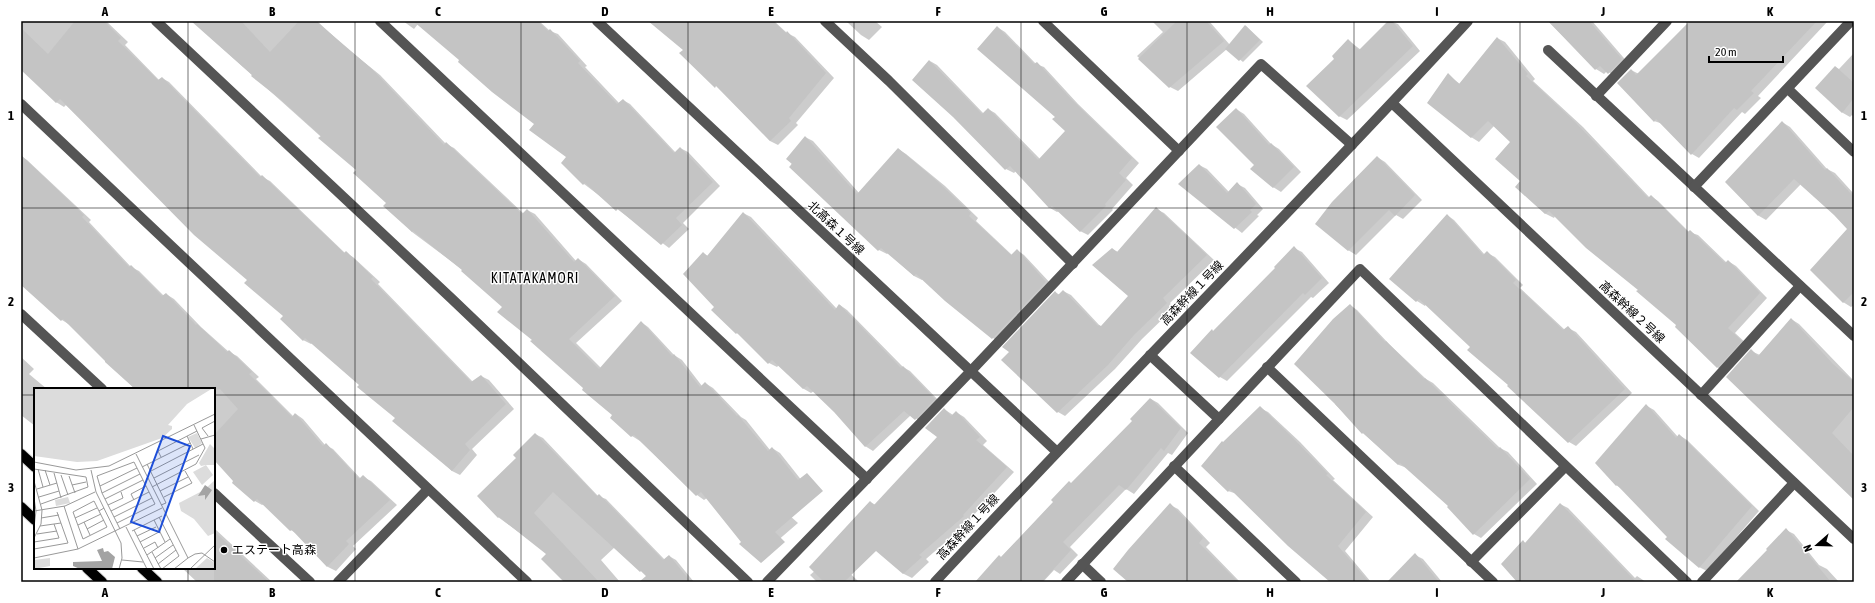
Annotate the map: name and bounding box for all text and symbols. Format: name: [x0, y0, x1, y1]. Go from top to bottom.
text: A: [101, 4, 109, 19]
text: B: [269, 4, 276, 19]
text: C: [435, 4, 441, 19]
text: D: [601, 4, 609, 19]
text: E: [768, 4, 774, 19]
text: F: [935, 4, 941, 19]
text: G: [1101, 4, 1108, 19]
text: H: [1266, 4, 1274, 19]
text: I: [1435, 4, 1439, 19]
text: J: [1600, 4, 1605, 19]
text: K: [1767, 4, 1774, 19]
scale bar: [1709, 38, 1783, 64]
text: 20 m: [1715, 45, 1737, 59]
text: 1: [8, 108, 14, 123]
text: 1: [1861, 108, 1867, 123]
street label: 北高森１号線: [805, 198, 867, 258]
street label: 高森幹線１号線: [1158, 258, 1226, 328]
district label: KITATAKAMORI: [491, 270, 579, 286]
street label: 高森幹線２号線: [1597, 278, 1667, 346]
text: 2: [8, 294, 14, 309]
text: 2: [1861, 294, 1867, 309]
inset map: [34, 388, 215, 569]
text: 3: [8, 480, 14, 495]
text: 3: [1861, 480, 1867, 495]
street label: 高森幹線１号線: [934, 492, 1002, 562]
north arrow: [1797, 525, 1837, 565]
place label: エステート高森: [232, 543, 316, 557]
text: N: [1801, 543, 1814, 554]
marker: エステート高森: [219, 545, 229, 555]
text: A: [101, 585, 109, 600]
text: B: [269, 585, 276, 600]
text: C: [435, 585, 441, 600]
text: D: [601, 585, 609, 600]
text: E: [768, 585, 774, 600]
text: F: [935, 585, 941, 600]
text: G: [1101, 585, 1108, 600]
text: H: [1266, 585, 1274, 600]
text: I: [1435, 585, 1439, 600]
text: J: [1600, 585, 1605, 600]
text: K: [1767, 585, 1774, 600]

